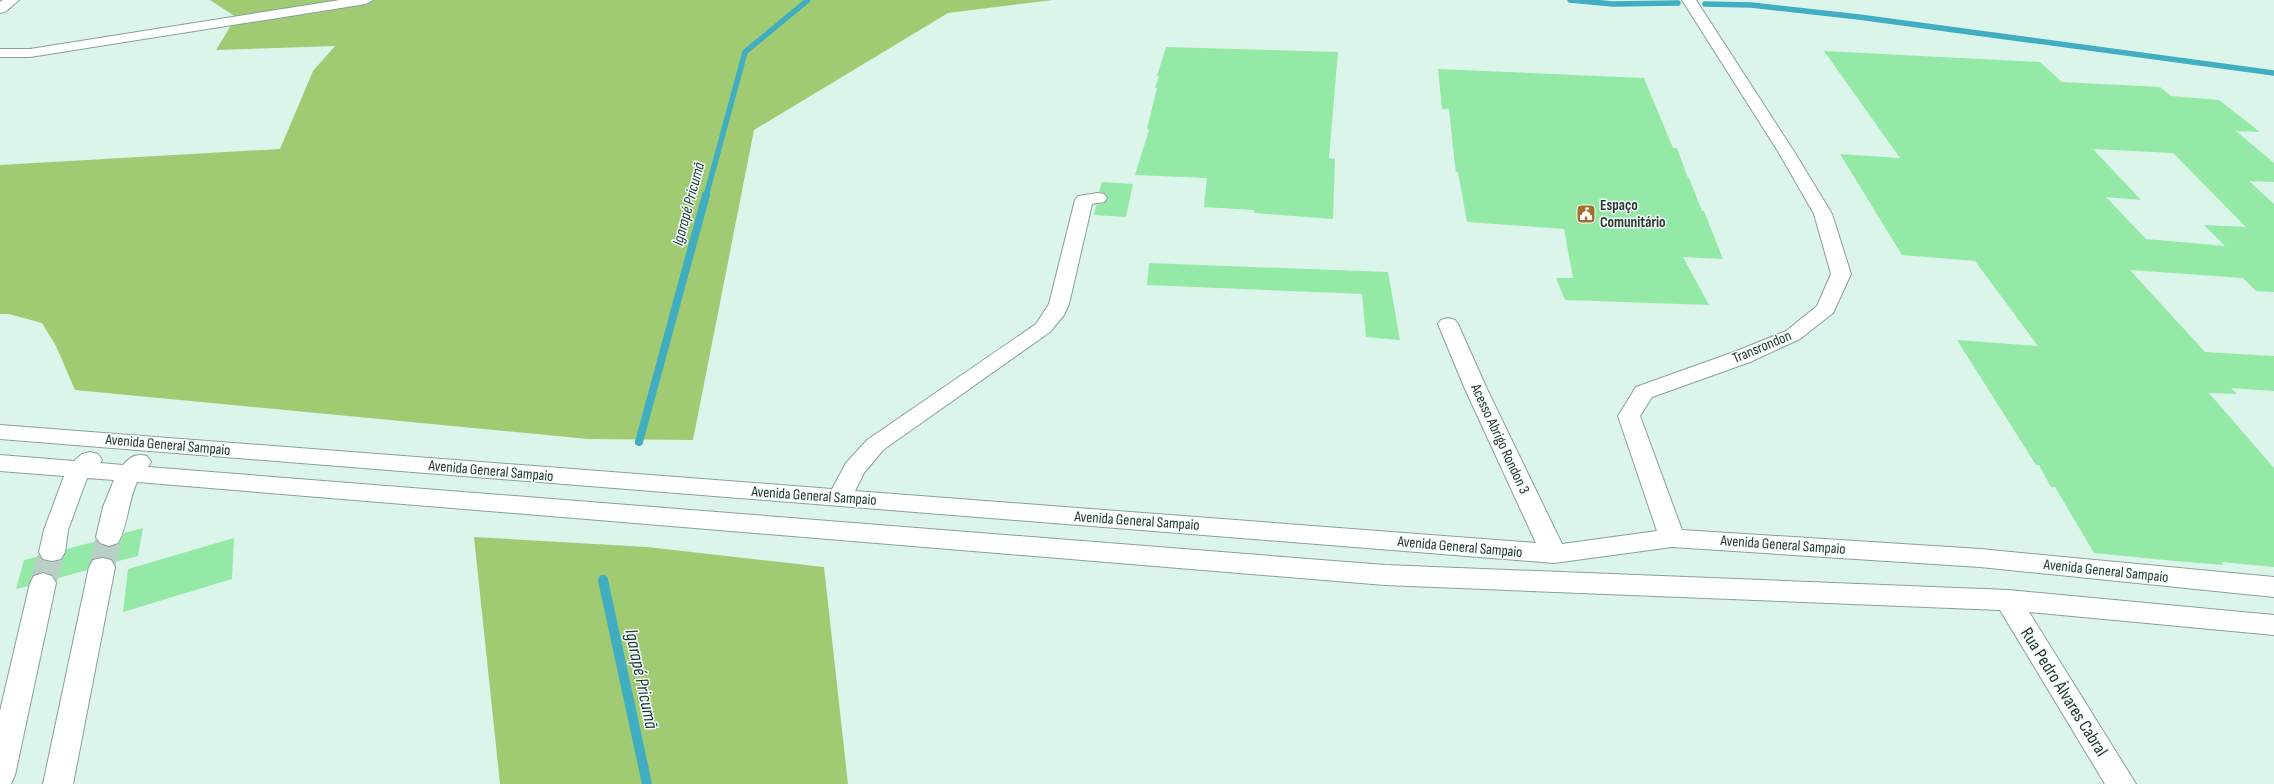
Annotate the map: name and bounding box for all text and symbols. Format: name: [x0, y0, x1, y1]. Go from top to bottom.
water label: Igarapé Pricumã: [669, 160, 709, 248]
place label: Espaço Comunitário: [1600, 196, 1666, 232]
public building icon: Espaço Comunitário: [1575, 203, 1597, 225]
street label: Transrondon: [1730, 326, 1794, 368]
street label: Acesso Abrigo Rondon 3: [1466, 380, 1534, 497]
street label: Avenida General Sampaio: [104, 430, 231, 460]
street label: Avenida General Sampaio: [427, 456, 554, 486]
street label: Avenida General Sampaio: [750, 482, 877, 510]
street label: Avenida General Sampaio: [1073, 507, 1200, 535]
street label: Avenida General Sampaio: [1719, 531, 1846, 559]
street label: Avenida General Sampaio: [1396, 532, 1523, 562]
street label: Avenida General Sampaio: [2042, 555, 2169, 587]
street label: Rua Pedro Álvares Cabral: [2016, 624, 2112, 760]
water label: Igarapé Pricumã: [619, 627, 663, 731]

